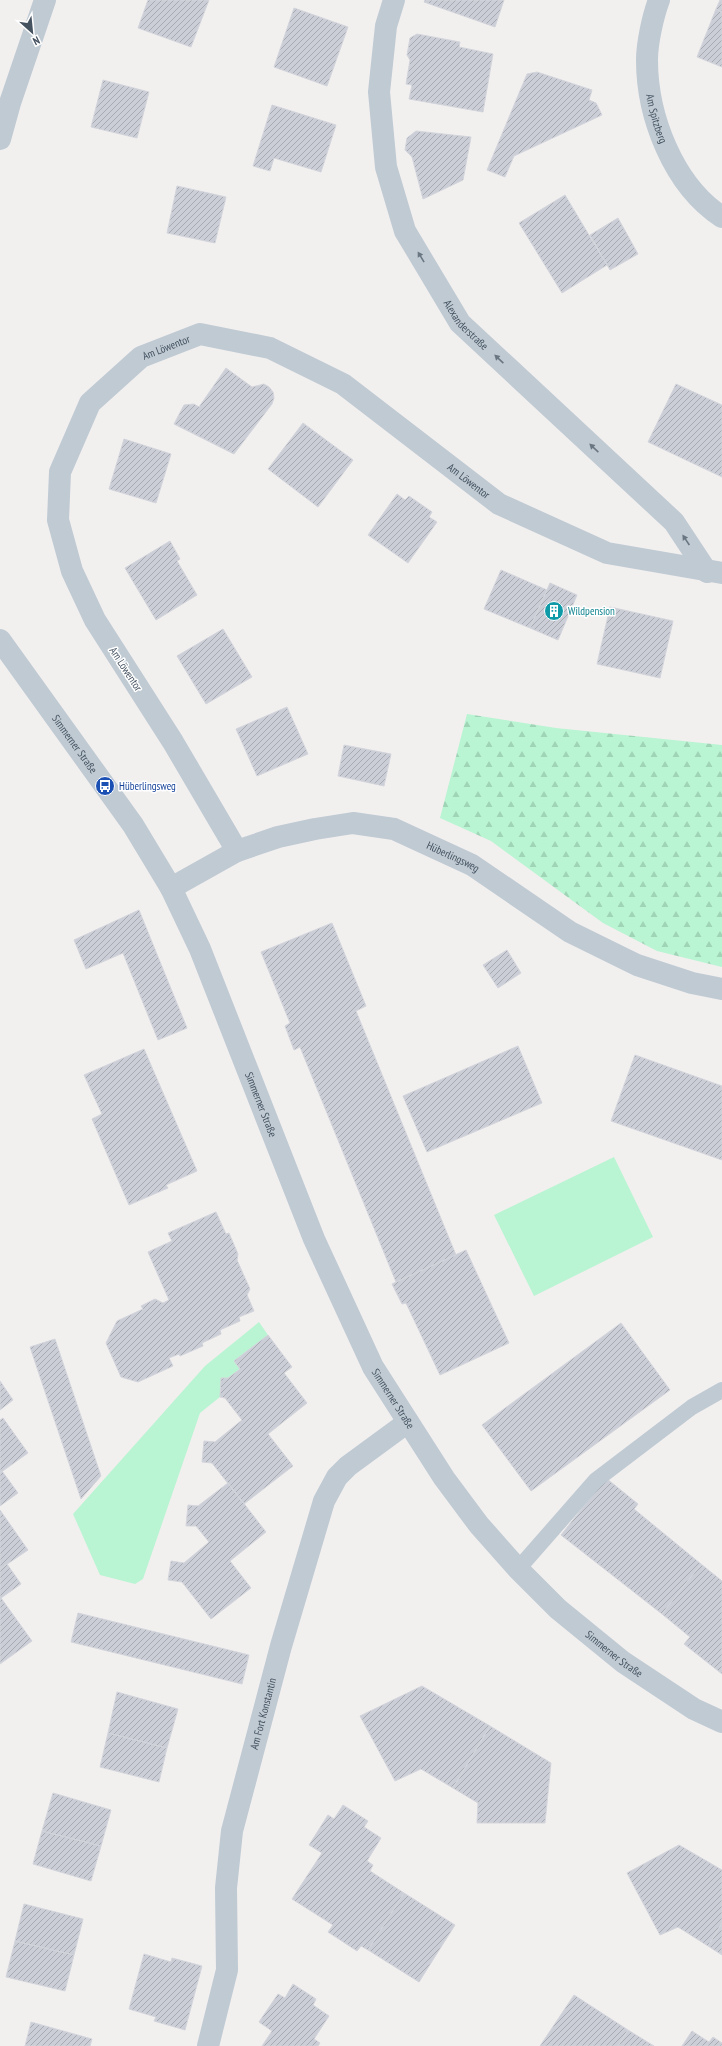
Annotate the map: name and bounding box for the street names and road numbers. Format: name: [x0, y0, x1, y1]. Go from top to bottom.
street label: Am Spitzberg: [643, 93, 671, 146]
street label: Alexanderstraße: [441, 297, 492, 353]
street label: Am Löwentor: [140, 332, 192, 363]
street label: Am Löwentor: [445, 460, 493, 502]
street label: Am Löwentor: [107, 644, 145, 694]
street label: Simmerner Straße: [49, 712, 101, 776]
street label: Hüberlingsweg: [424, 838, 483, 875]
street label: Simmerner Straße: [242, 1070, 280, 1139]
street label: Simmerner Straße: [369, 1366, 418, 1432]
street label: Simmerner Straße: [583, 1627, 646, 1680]
street label: Am Fort Konstantin: [247, 1676, 279, 1751]

